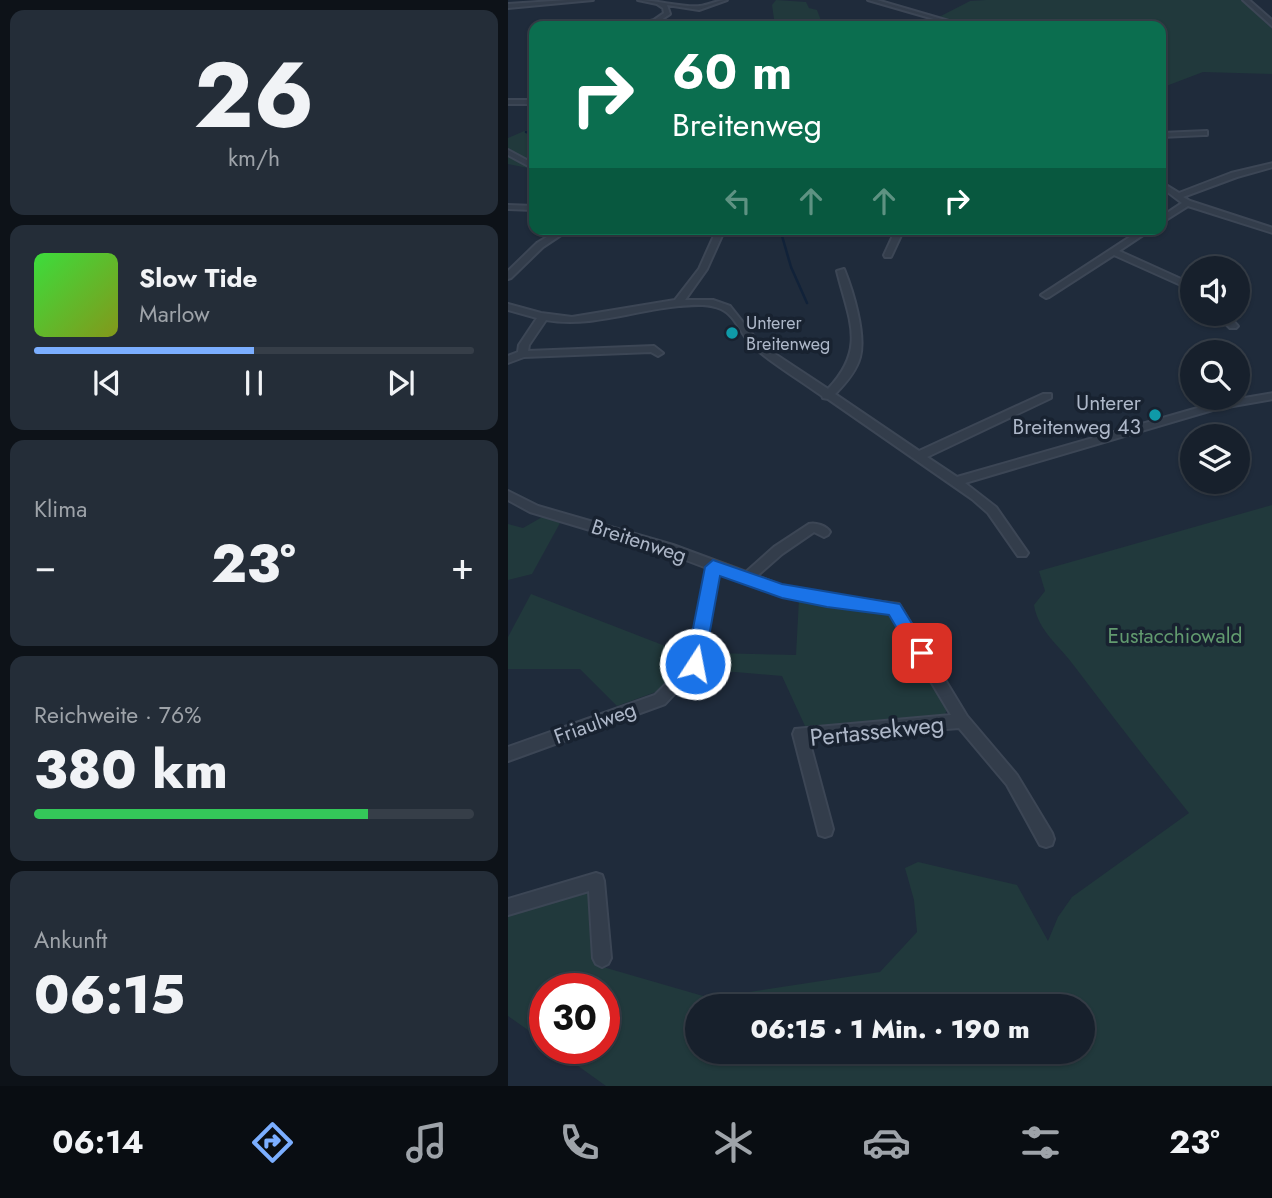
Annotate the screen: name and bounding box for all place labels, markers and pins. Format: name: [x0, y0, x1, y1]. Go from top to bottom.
place label: Unterer Breitenweg: [746, 310, 830, 357]
marker: Unterer Breitenweg: [724, 325, 740, 341]
place label: Unterer Breitenweg 43: [1013, 388, 1142, 442]
marker: Unterer Breitenweg 43: [1147, 407, 1163, 423]
pin: [892, 623, 952, 683]

